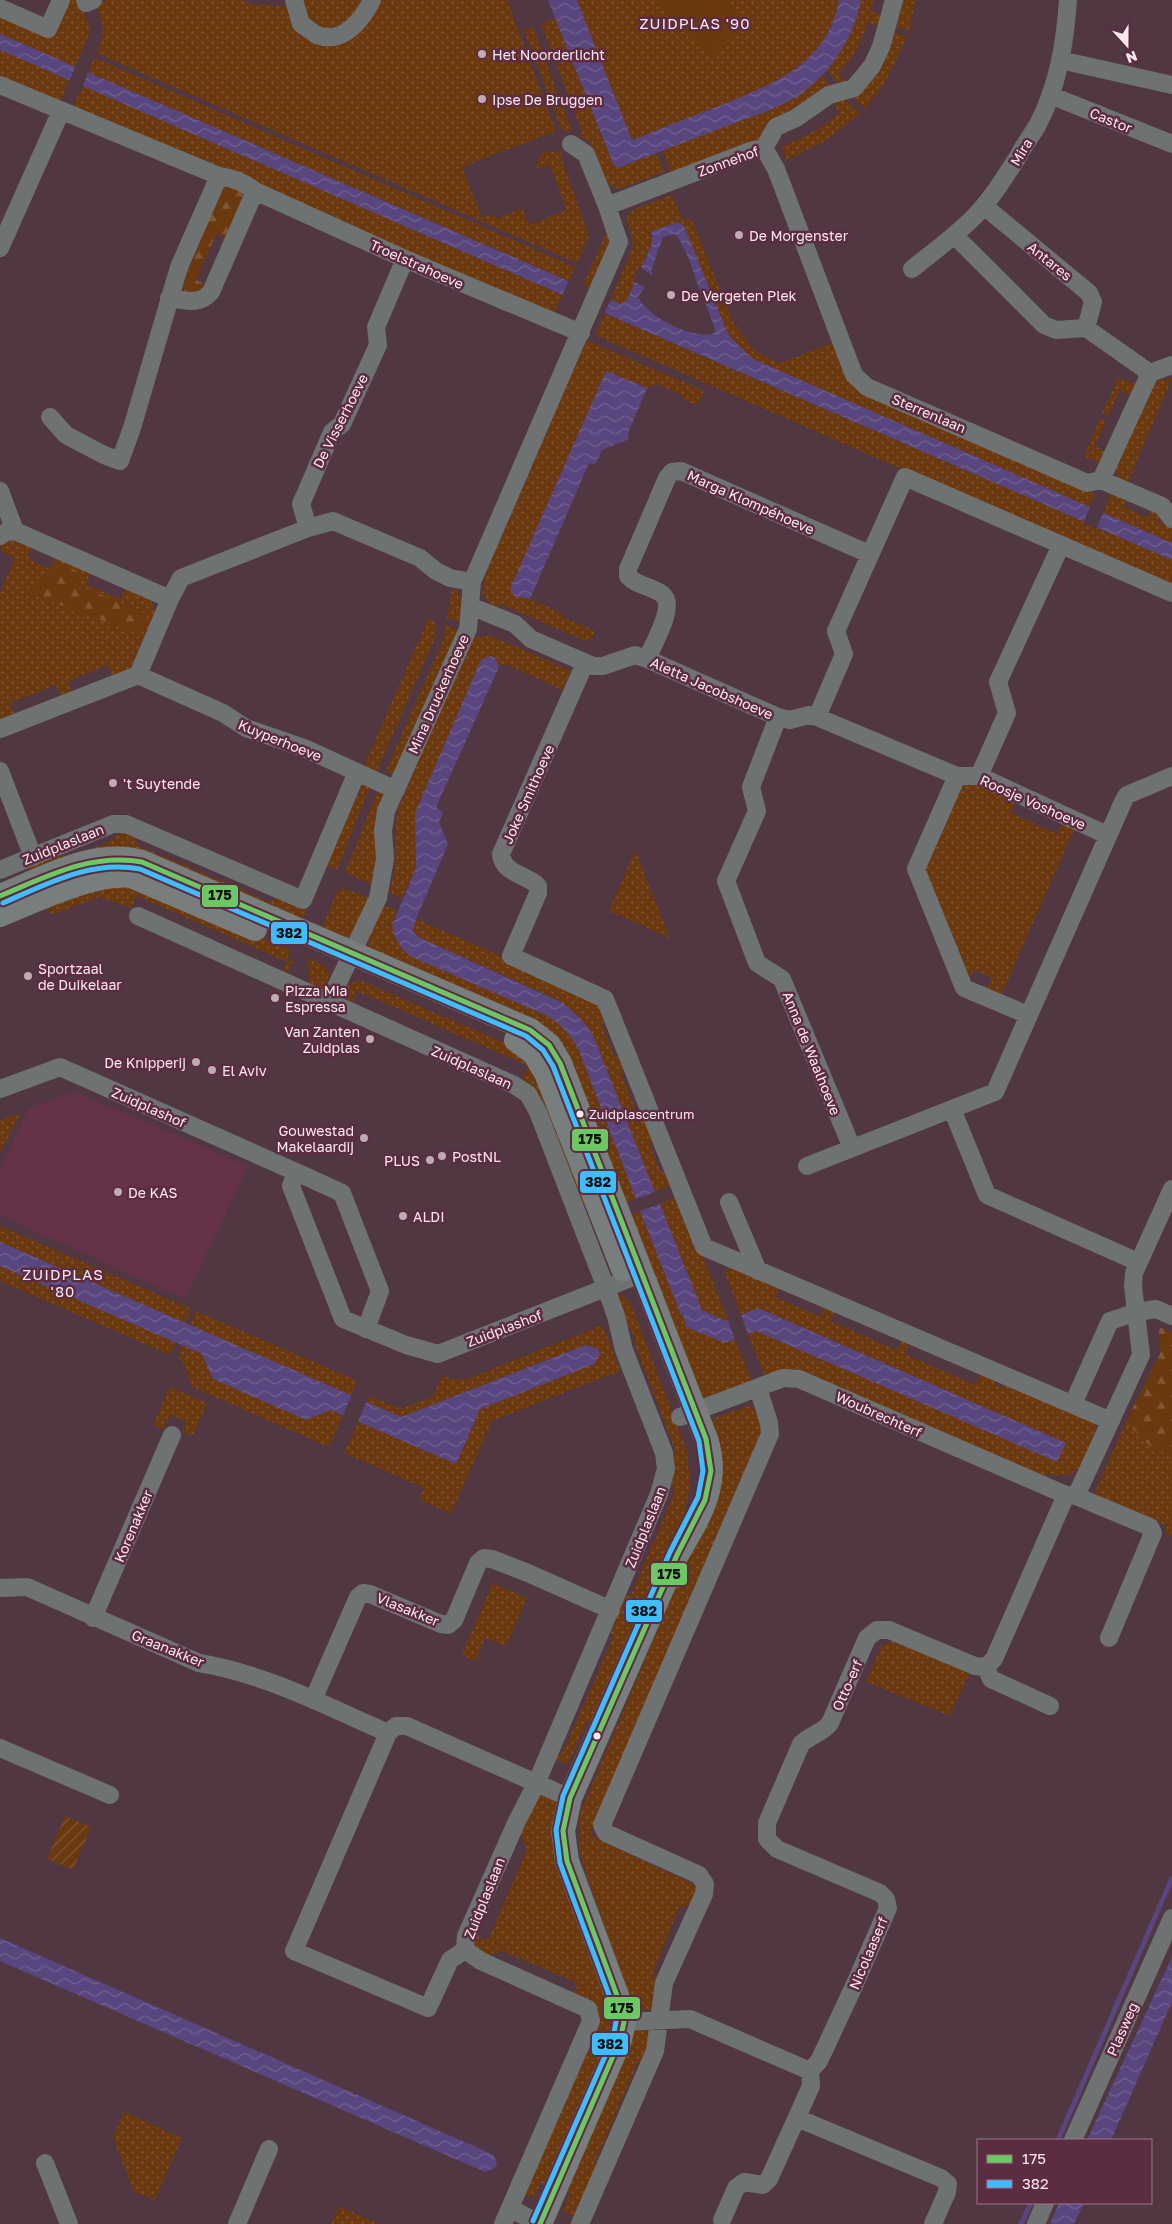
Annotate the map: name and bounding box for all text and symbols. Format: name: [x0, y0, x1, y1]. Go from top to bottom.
district label: ZUIDPLAS '90: [640, 14, 750, 32]
north arrow: [1102, 20, 1152, 70]
place label: Het Noorderlicht: [492, 46, 605, 63]
marker: Het Noorderlicht: [476, 48, 488, 60]
text: N: [1124, 48, 1140, 67]
place label: Ipse De Bruggen: [492, 91, 603, 108]
marker: Ipse De Bruggen: [476, 93, 488, 105]
street label: Castor: [1087, 104, 1135, 136]
street label: Mira: [1006, 135, 1036, 169]
street label: Zonnehof: [695, 142, 761, 180]
place label: De Morgenster: [749, 227, 849, 244]
marker: De Morgenster: [733, 229, 745, 241]
street label: Troelstrahoeve: [368, 236, 466, 292]
street label: Antares: [1024, 238, 1076, 284]
place label: De Vergeten Plek: [681, 287, 797, 304]
marker: De Vergeten Plek: [665, 289, 677, 301]
street label: De Visserhoeve: [309, 371, 371, 471]
street label: Sterrenlaan: [889, 390, 969, 436]
street label: Marga Klompéhoeve: [685, 466, 817, 538]
street label: Mina Druckerhoeve: [404, 632, 472, 756]
street label: Aletta Jacobshoeve: [648, 653, 776, 723]
street label: Kuyperhoeve: [236, 716, 324, 764]
street label: Joke Smithoeve: [499, 742, 557, 846]
street label: Roosje Voshoeve: [978, 771, 1088, 833]
place label: 't Suytende: [123, 775, 200, 792]
marker: 't Suytende: [107, 777, 119, 789]
street label: Zuidplaslaan: [20, 820, 106, 868]
line badge: 175: [201, 884, 239, 908]
text: 175: [208, 886, 232, 903]
line badge: 382: [270, 921, 308, 945]
text: 382: [276, 924, 302, 941]
place label: Sportzaal de Duikelaar: [38, 960, 122, 993]
marker: Sportzaal de Duikelaar: [22, 970, 34, 982]
place label: Pizza Mia Espressa: [285, 982, 347, 1015]
street label: Anna de Waalhoeve: [779, 989, 845, 1117]
marker: Pizza Mia Espressa: [269, 992, 281, 1004]
place label: Van Zanten Zuidplas: [284, 1023, 360, 1056]
marker: Van Zanten Zuidplas: [364, 1033, 376, 1045]
street label: Zuidplaslaan: [429, 1042, 515, 1092]
place label: De Knipperij: [104, 1054, 186, 1071]
marker: De Knipperij: [190, 1056, 202, 1068]
place label: El Aviv: [222, 1062, 267, 1079]
marker: El Aviv: [206, 1064, 218, 1076]
street label: Zuidplashof: [109, 1083, 189, 1131]
place label: Zuidplascentrum: [589, 1106, 694, 1122]
marker: Zuidplascentrum: [575, 1109, 585, 1119]
place label: Gouwestad Makelaardij: [277, 1122, 354, 1155]
line badge: 175: [571, 1128, 609, 1152]
text: 175: [578, 1130, 602, 1147]
marker: Gouwestad Makelaardij: [358, 1132, 370, 1144]
place label: PostNL: [452, 1148, 501, 1165]
marker: PostNL: [436, 1150, 448, 1162]
place label: PLUS: [384, 1152, 420, 1169]
marker: PLUS: [424, 1154, 436, 1166]
line badge: 382: [579, 1170, 617, 1194]
text: 382: [585, 1173, 611, 1190]
place label: De KAS: [128, 1184, 178, 1201]
marker: De KAS: [112, 1186, 124, 1198]
place label: ALDI: [413, 1208, 445, 1225]
marker: ALDI: [397, 1210, 409, 1222]
district label: ZUIDPLAS '80: [22, 1265, 104, 1300]
street label: Zuidplashof: [464, 1306, 544, 1350]
street label: Woubrechterf: [833, 1387, 925, 1441]
street label: Zuidplaslaan: [621, 1484, 669, 1570]
street label: Korenakker: [110, 1487, 156, 1565]
line badge: 175: [650, 1562, 688, 1586]
text: 175: [657, 1565, 681, 1582]
street label: Vlasakker: [374, 1589, 442, 1629]
line badge: 382: [625, 1599, 663, 1623]
text: 382: [631, 1602, 657, 1619]
street label: Graanakker: [129, 1626, 207, 1670]
street label: Otto-erf: [828, 1657, 866, 1713]
unlabelled marker: [592, 1731, 602, 1741]
street label: Zuidplaslaan: [460, 1855, 508, 1941]
street label: Nicolaaserf: [845, 1914, 891, 1992]
line badge: 175: [603, 1996, 641, 2020]
text: 175: [610, 1999, 634, 2016]
street label: Plasweg: [1103, 2000, 1141, 2058]
line badge: 382: [591, 2032, 629, 2056]
text: 382: [597, 2035, 623, 2052]
legend: [977, 2139, 1152, 2204]
text: 175: [1022, 2149, 1046, 2167]
text: 382: [1022, 2174, 1049, 2192]

